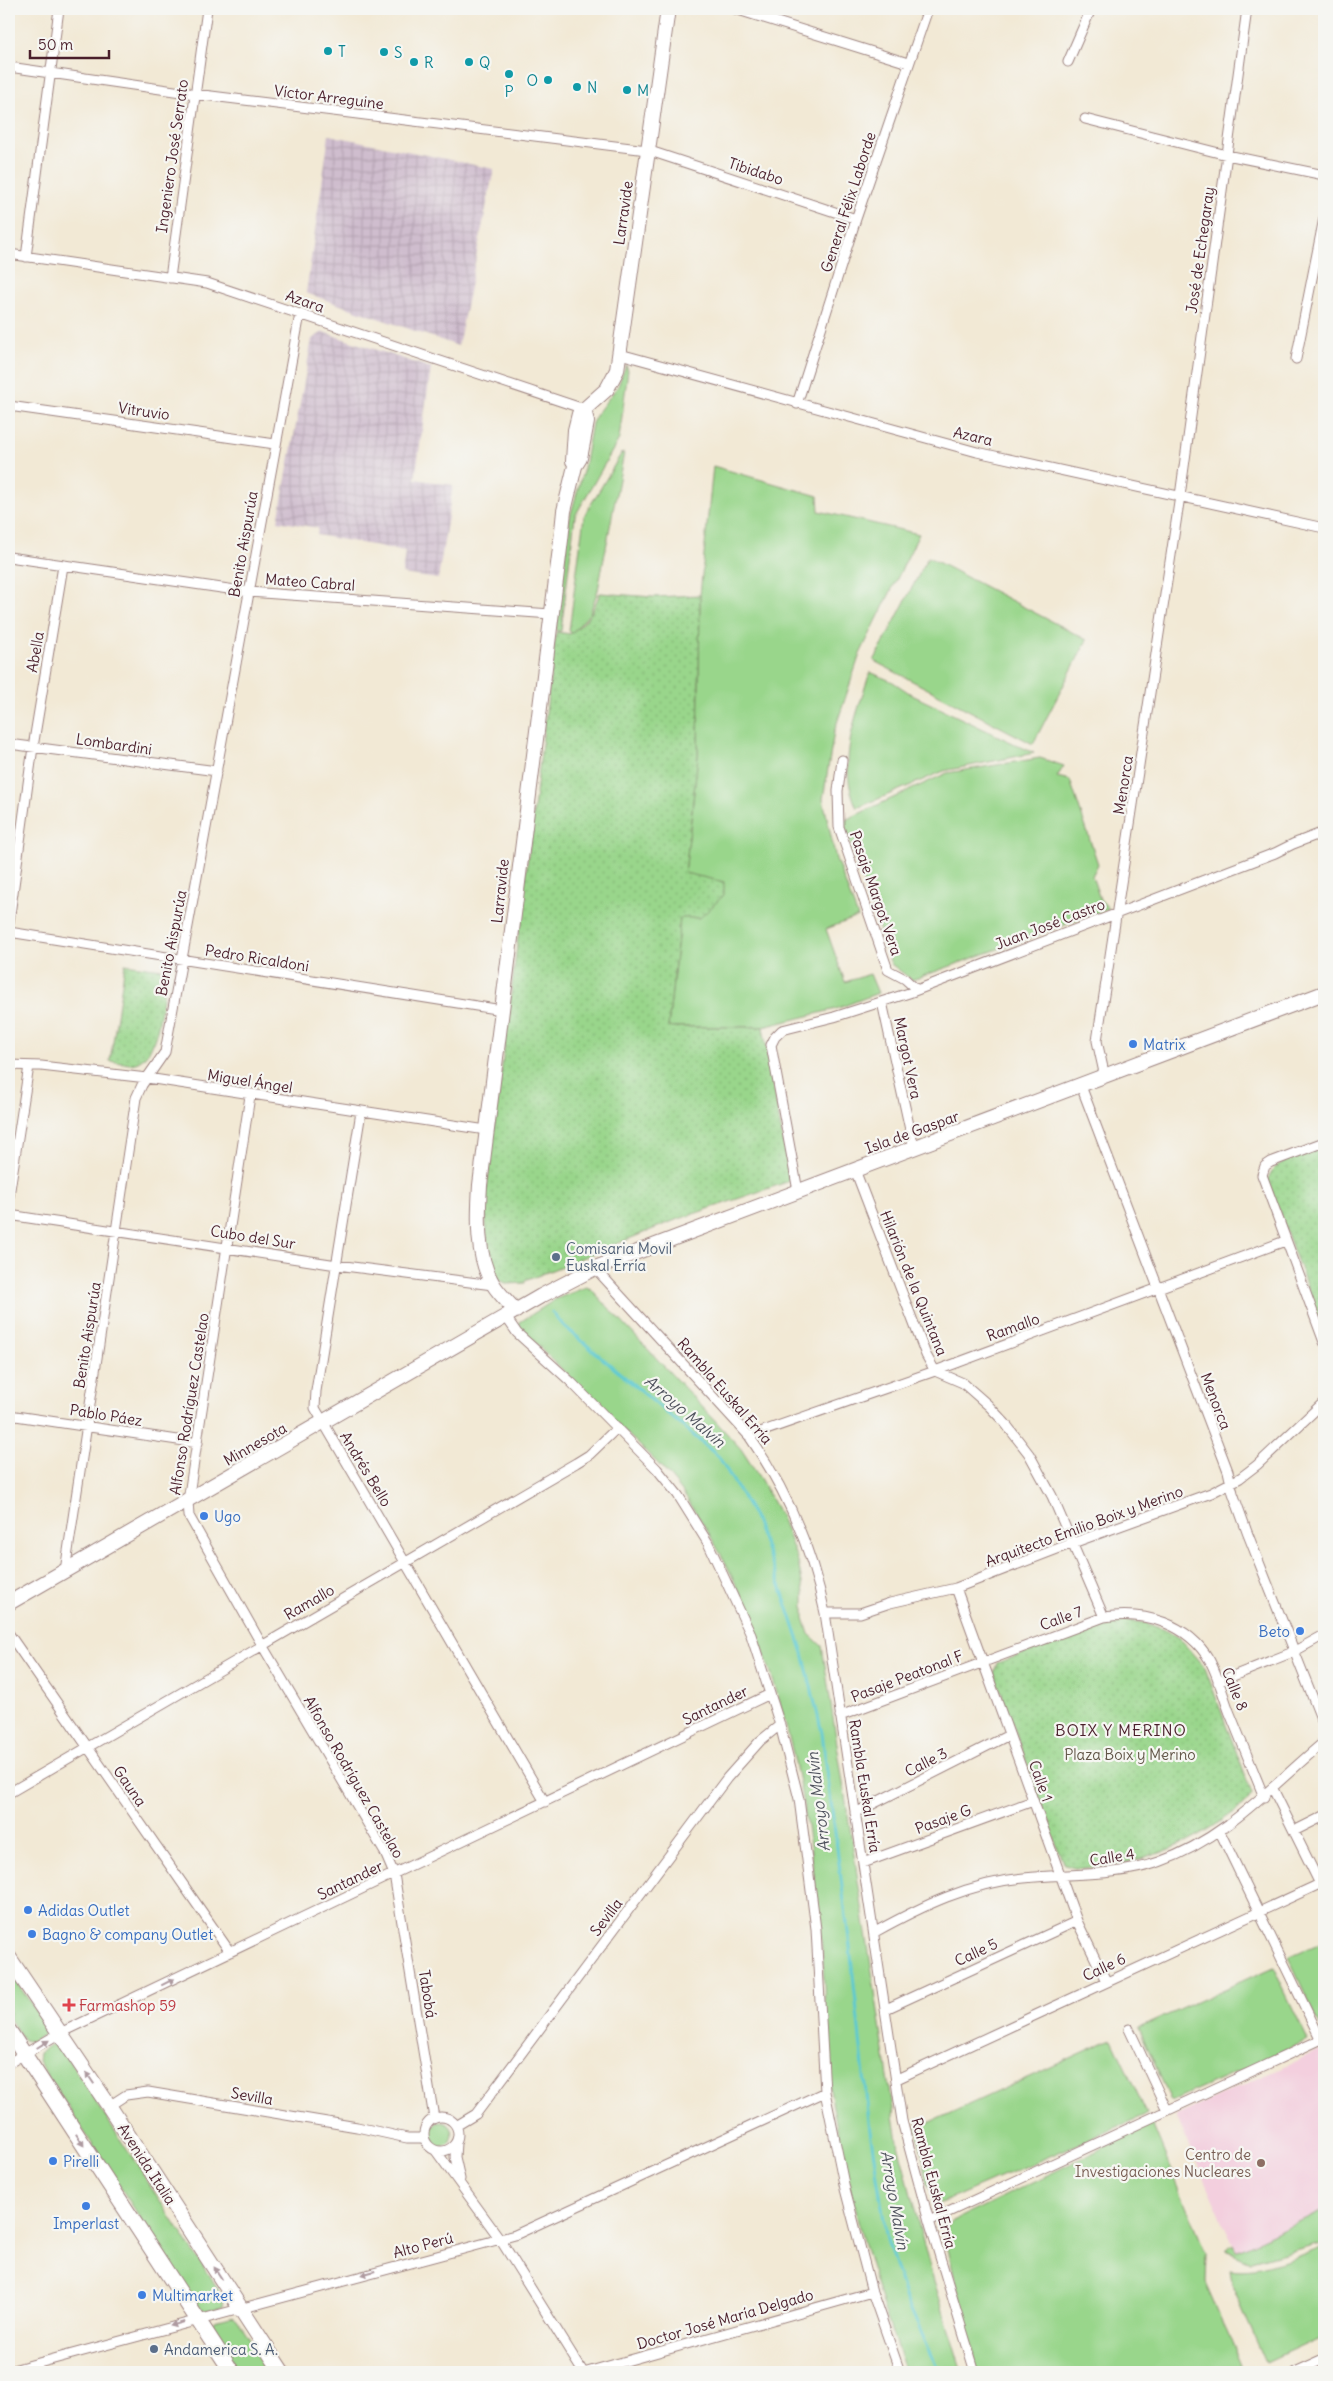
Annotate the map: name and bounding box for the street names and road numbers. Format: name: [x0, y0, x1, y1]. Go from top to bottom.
street label: Ingeniero José Serrato: [152, 78, 192, 234]
street label: Víctor Arreguine: [273, 81, 385, 113]
street label: General Félix Laborde: [816, 129, 880, 275]
street label: Tibidabo: [726, 153, 786, 189]
street label: Larravide: [609, 180, 637, 246]
street label: José de Echegaray: [1182, 185, 1218, 315]
street label: Azara: [283, 286, 327, 317]
street label: Vitruvio: [117, 398, 171, 424]
street label: Azara: [951, 422, 995, 450]
street label: Benito Aispurúa: [224, 489, 262, 599]
street label: Mateo Cabral: [264, 569, 356, 595]
street label: Abella: [22, 630, 48, 674]
street label: Lombardini: [75, 729, 153, 759]
street label: Menorca: [1109, 754, 1137, 816]
street label: Pasaje Margot Vera: [846, 828, 906, 958]
street label: Larravide: [487, 858, 513, 924]
street label: Benito Aispurúa: [151, 888, 191, 998]
street label: Juan José Castro: [992, 894, 1108, 954]
street label: Pedro Ricaldoni: [204, 940, 310, 976]
street label: Margot Vera: [890, 1015, 926, 1101]
street label: Miguel Ángel: [206, 1065, 294, 1097]
street label: Isla de Gaspar: [862, 1106, 962, 1158]
street label: Hilarión de la Quintana: [876, 1208, 952, 1359]
street label: Cubo del Sur: [209, 1221, 297, 1253]
street label: Benito Aispurúa: [69, 1280, 105, 1390]
street label: Ramallo: [984, 1309, 1042, 1345]
street label: Alfonso Rodríguez Castelao: [165, 1312, 213, 1496]
street label: Rambla Euskal Erría: [674, 1334, 777, 1449]
street label: Menorca: [1197, 1370, 1236, 1433]
street label: Pablo Páez: [68, 1400, 144, 1430]
street label: Minnesota: [220, 1418, 290, 1470]
street label: Andrés Bello: [336, 1428, 396, 1510]
street label: Arquitecto Emilio Boix y Merino: [983, 1481, 1185, 1571]
street label: Ramallo: [280, 1580, 338, 1624]
street label: Calle 7: [1037, 1602, 1085, 1634]
street label: Pasaje Peatonal F: [848, 1646, 966, 1706]
street label: Calle 8: [1218, 1664, 1252, 1714]
street label: Santander: [679, 1681, 751, 1729]
street label: Alfonso Rodríguez Castelao: [300, 1693, 408, 1861]
street label: Rambla Euskal Erría: [845, 1718, 885, 1855]
street label: Calle 3: [902, 1743, 950, 1781]
street label: Calle 1: [1025, 1758, 1057, 1804]
street label: Gauna: [109, 1762, 151, 1810]
street label: Pasaje G: [912, 1800, 974, 1838]
street label: Calle 4: [1088, 1844, 1136, 1870]
street label: Santander: [314, 1856, 386, 1904]
street label: Sevilla: [586, 1894, 627, 1940]
street label: Calle 5: [951, 1934, 1001, 1970]
street label: Calle 6: [1079, 1949, 1129, 1985]
street label: Tabobá: [415, 1968, 441, 2020]
street label: Sevilla: [229, 2083, 275, 2109]
street label: Rambla Euskal Erría: [907, 2115, 961, 2251]
street label: Avenida Italia: [114, 2120, 181, 2209]
street label: Alto Perú: [391, 2228, 455, 2262]
street label: Doctor José María Delgado: [635, 2285, 815, 2353]

